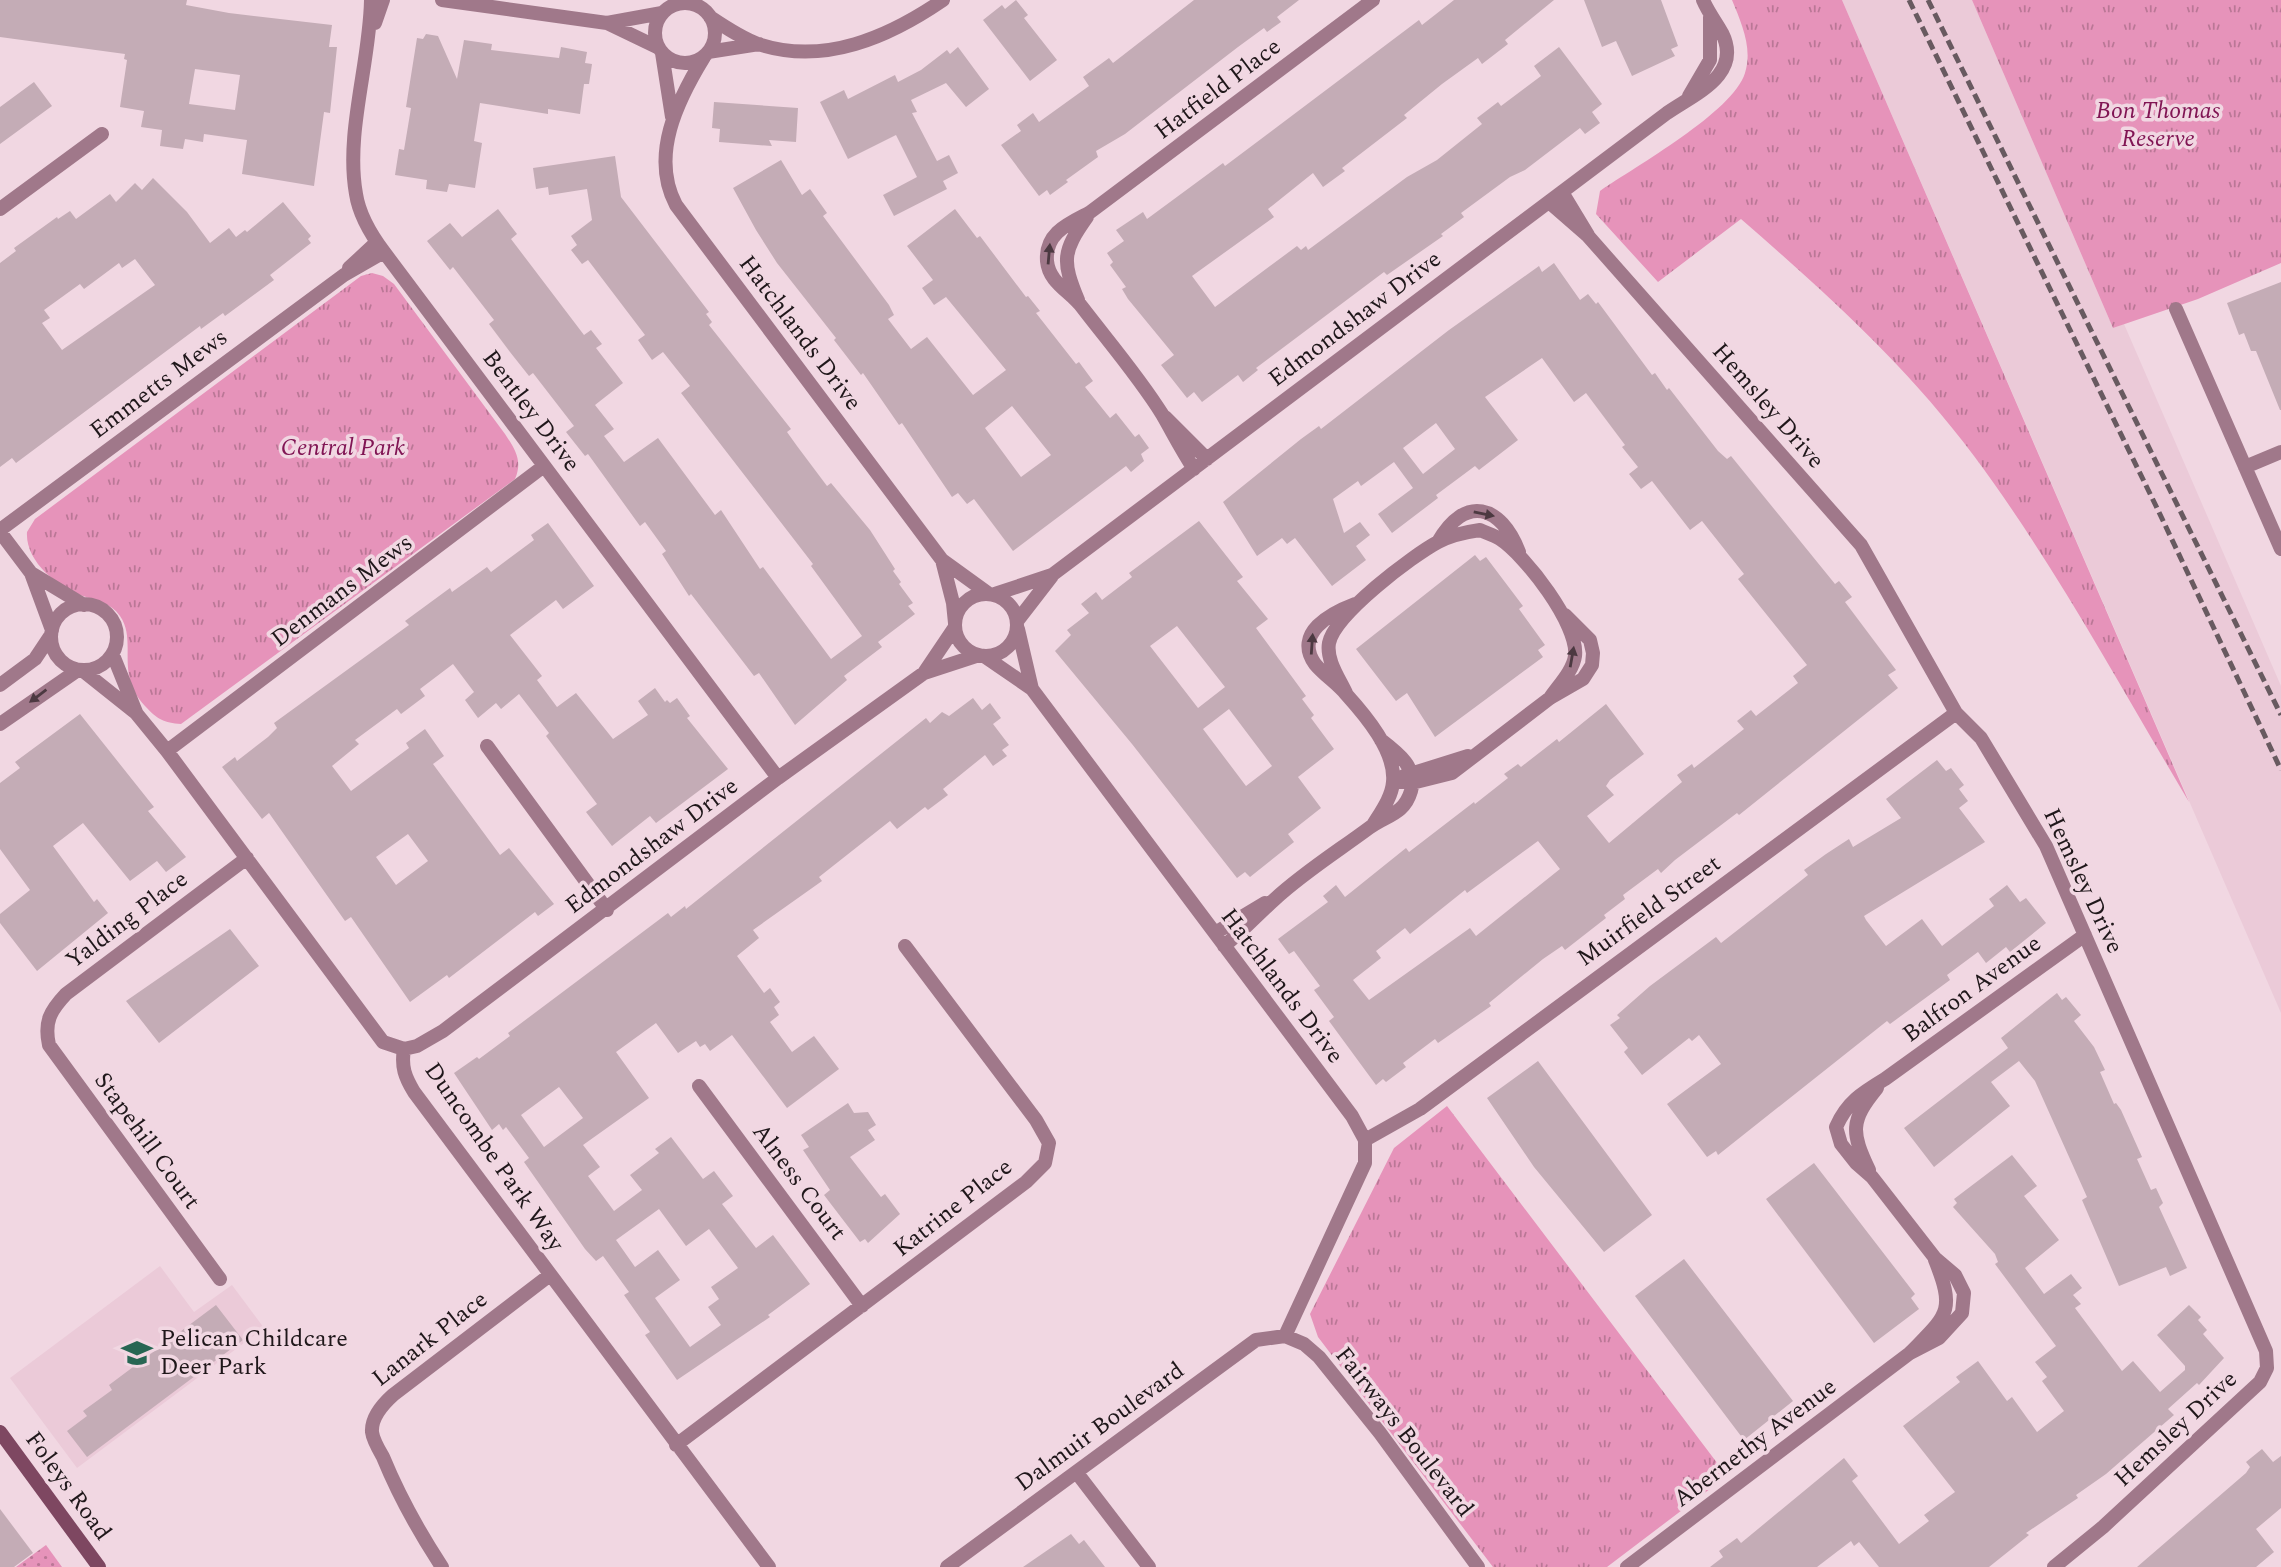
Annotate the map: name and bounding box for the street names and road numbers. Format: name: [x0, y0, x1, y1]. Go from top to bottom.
street label: Hatfield Place: [1147, 29, 1289, 149]
street label: Edmondshaw Drive: [1261, 242, 1449, 396]
street label: Hatchlands Drive: [730, 248, 870, 418]
street label: Emmetts Mews: [82, 320, 236, 448]
street label: Hemsley Drive: [1703, 335, 1833, 477]
street label: Bentley Drive: [473, 342, 589, 480]
street label: Denmans Mews: [263, 526, 421, 656]
street label: Edmondshaw Drive: [558, 769, 746, 923]
street label: Hemsley Drive: [2034, 802, 2132, 960]
street label: Muirfield Street: [1569, 846, 1729, 976]
street label: Yalding Place: [58, 862, 196, 978]
street label: Hatchlands Drive: [1212, 901, 1352, 1071]
street label: Balfron Avenue: [1895, 926, 2049, 1052]
street label: Duncombe Park Way: [415, 1055, 574, 1260]
street label: Stapehill Court: [85, 1065, 209, 1217]
street label: Alness Court: [743, 1116, 855, 1248]
street label: Katrine Place: [886, 1150, 1020, 1266]
street label: Lanark Place: [364, 1282, 496, 1396]
street label: Fairways Boulevard: [1326, 1339, 1482, 1525]
street label: Dalmuir Boulevard: [1008, 1353, 1192, 1501]
street label: Hemsley Drive: [2106, 1362, 2246, 1496]
street label: Abernethy Avenue: [1666, 1369, 1844, 1517]
street label: Foleys Road: [16, 1424, 120, 1548]

